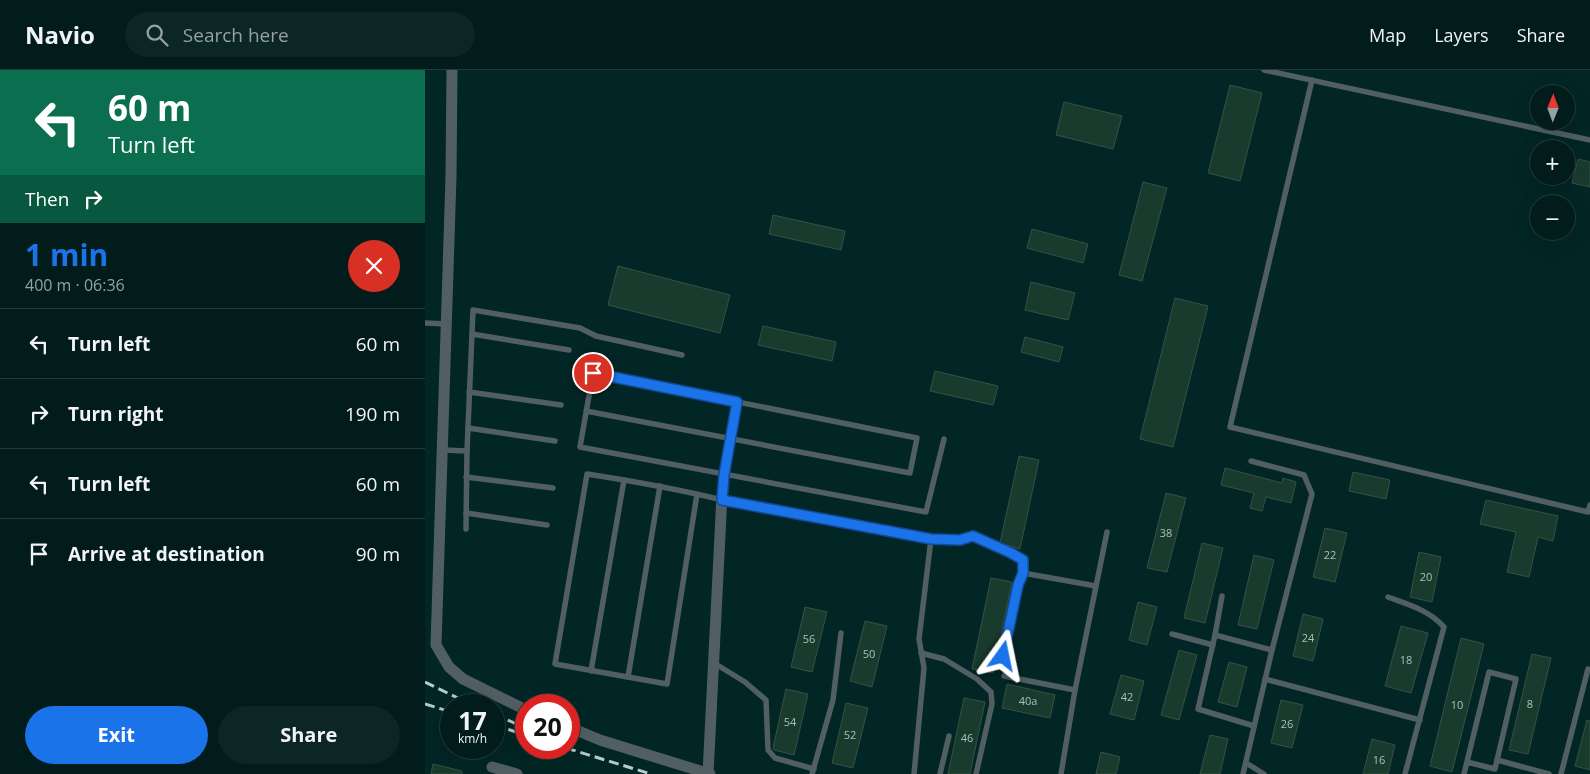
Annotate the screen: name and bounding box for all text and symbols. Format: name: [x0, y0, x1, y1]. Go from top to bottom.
search box: [125, 12, 475, 57]
text: Navio: [25, 18, 95, 51]
icon: search: [143, 21, 171, 49]
text: Search here: [183, 22, 289, 48]
text: Map: [1369, 23, 1406, 47]
text: Layers: [1434, 23, 1489, 47]
text: Share: [1517, 23, 1565, 47]
text: 60 m: [108, 84, 191, 131]
north arrow: [1530, 85, 1575, 130]
map controls: [1530, 85, 1575, 240]
icon: left: [25, 90, 90, 155]
text: Turn left: [108, 129, 195, 159]
button: +: [1530, 140, 1575, 185]
icon: right: [79, 185, 107, 213]
text: Then: [25, 186, 69, 212]
button: −: [1530, 195, 1575, 240]
text: 1 min: [25, 234, 108, 275]
button: close: [348, 240, 400, 292]
text: 400 m · 06:36: [25, 274, 125, 296]
icon: left: [25, 330, 53, 358]
text: Turn left: [68, 331, 150, 357]
text: 60 m: [356, 331, 400, 357]
pin: [572, 352, 614, 394]
icon: arrive: [579, 359, 607, 387]
icon: right: [25, 400, 53, 428]
text: Turn right: [68, 401, 163, 427]
text: 190 m: [345, 401, 400, 427]
icon: left: [25, 470, 53, 498]
text: Turn left: [68, 471, 150, 497]
text: 60 m: [356, 471, 400, 497]
house number: 38: [1160, 525, 1172, 540]
icon: arrive: [25, 540, 53, 568]
text: Arrive at destination: [68, 541, 265, 567]
text: 90 m: [356, 541, 400, 567]
house number: 22: [1324, 547, 1336, 562]
house number: 20: [1420, 569, 1432, 584]
position arrow: [976, 629, 1028, 681]
house number: 24: [1302, 630, 1315, 645]
house number: 56: [803, 631, 815, 646]
house number: 50: [863, 646, 875, 661]
house number: 18: [1400, 652, 1412, 667]
house number: 42: [1121, 689, 1133, 704]
house number: 40а: [1019, 693, 1037, 708]
speed limit sign: 20: [515, 694, 580, 759]
house number: 8: [1527, 696, 1533, 711]
house number: 10: [1451, 697, 1463, 712]
text: 17: [458, 703, 487, 737]
button: Exit: [25, 706, 208, 764]
button: Share: [218, 706, 400, 764]
house number: 54: [784, 714, 797, 729]
house number: 26: [1281, 716, 1293, 731]
house number: 52: [844, 727, 856, 742]
text: km/h: [458, 730, 487, 747]
house number: 46: [961, 730, 973, 745]
house number: 16: [1373, 752, 1385, 767]

